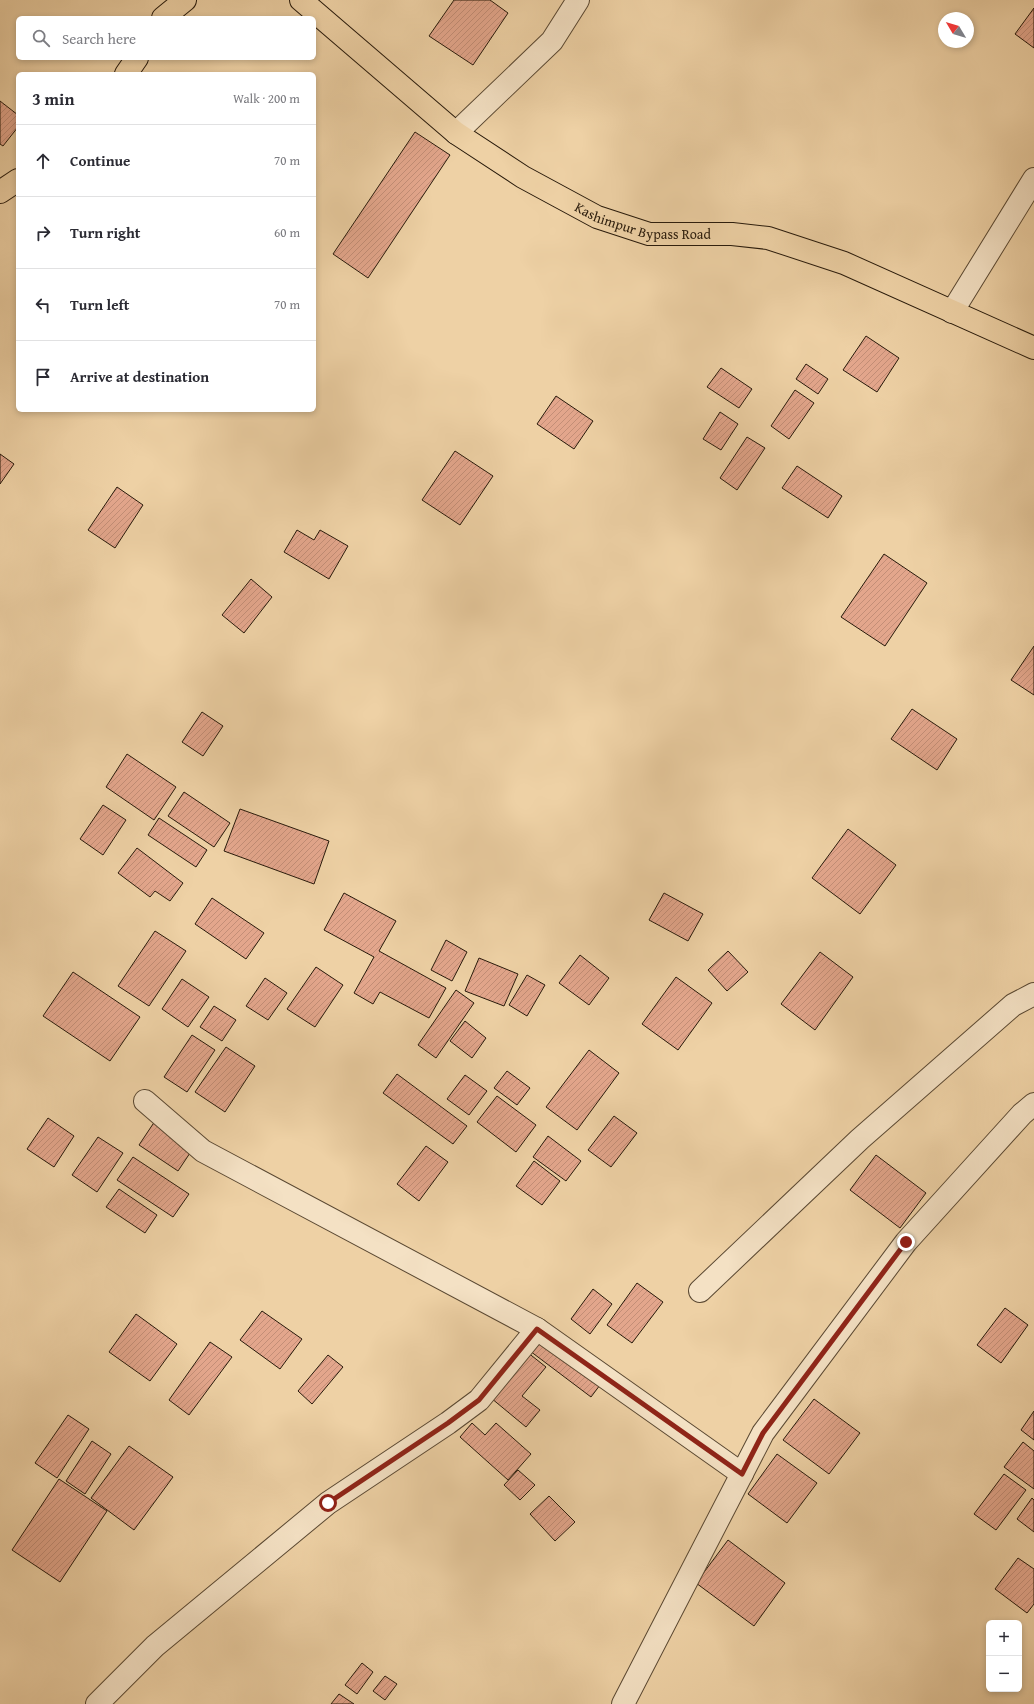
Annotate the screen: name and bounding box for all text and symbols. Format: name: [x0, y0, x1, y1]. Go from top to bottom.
north arrow: [938, 12, 974, 48]
search box: [16, 16, 316, 60]
icon: search: [30, 27, 52, 49]
text: Search here: [62, 28, 136, 49]
text: 3 min: [32, 86, 74, 111]
text: Walk · 200 m: [233, 89, 300, 108]
icon: ahead: [32, 150, 54, 172]
text: Continue: [70, 150, 131, 171]
text: 70 m: [274, 151, 300, 170]
street label: Kashimpur Bypass Road: [571, 197, 711, 244]
icon: right: [32, 222, 54, 244]
text: Turn right: [70, 222, 141, 243]
text: 60 m: [274, 223, 300, 242]
icon: left: [32, 294, 54, 316]
text: Turn left: [70, 294, 129, 315]
text: 70 m: [274, 295, 300, 314]
icon: arrive: [32, 366, 54, 388]
text: Arrive at destination: [70, 366, 209, 387]
route end: [897, 1233, 915, 1251]
route start: [319, 1494, 337, 1512]
map controls: [986, 1620, 1022, 1692]
button: +: [986, 1620, 1022, 1656]
button: −: [986, 1656, 1022, 1692]

